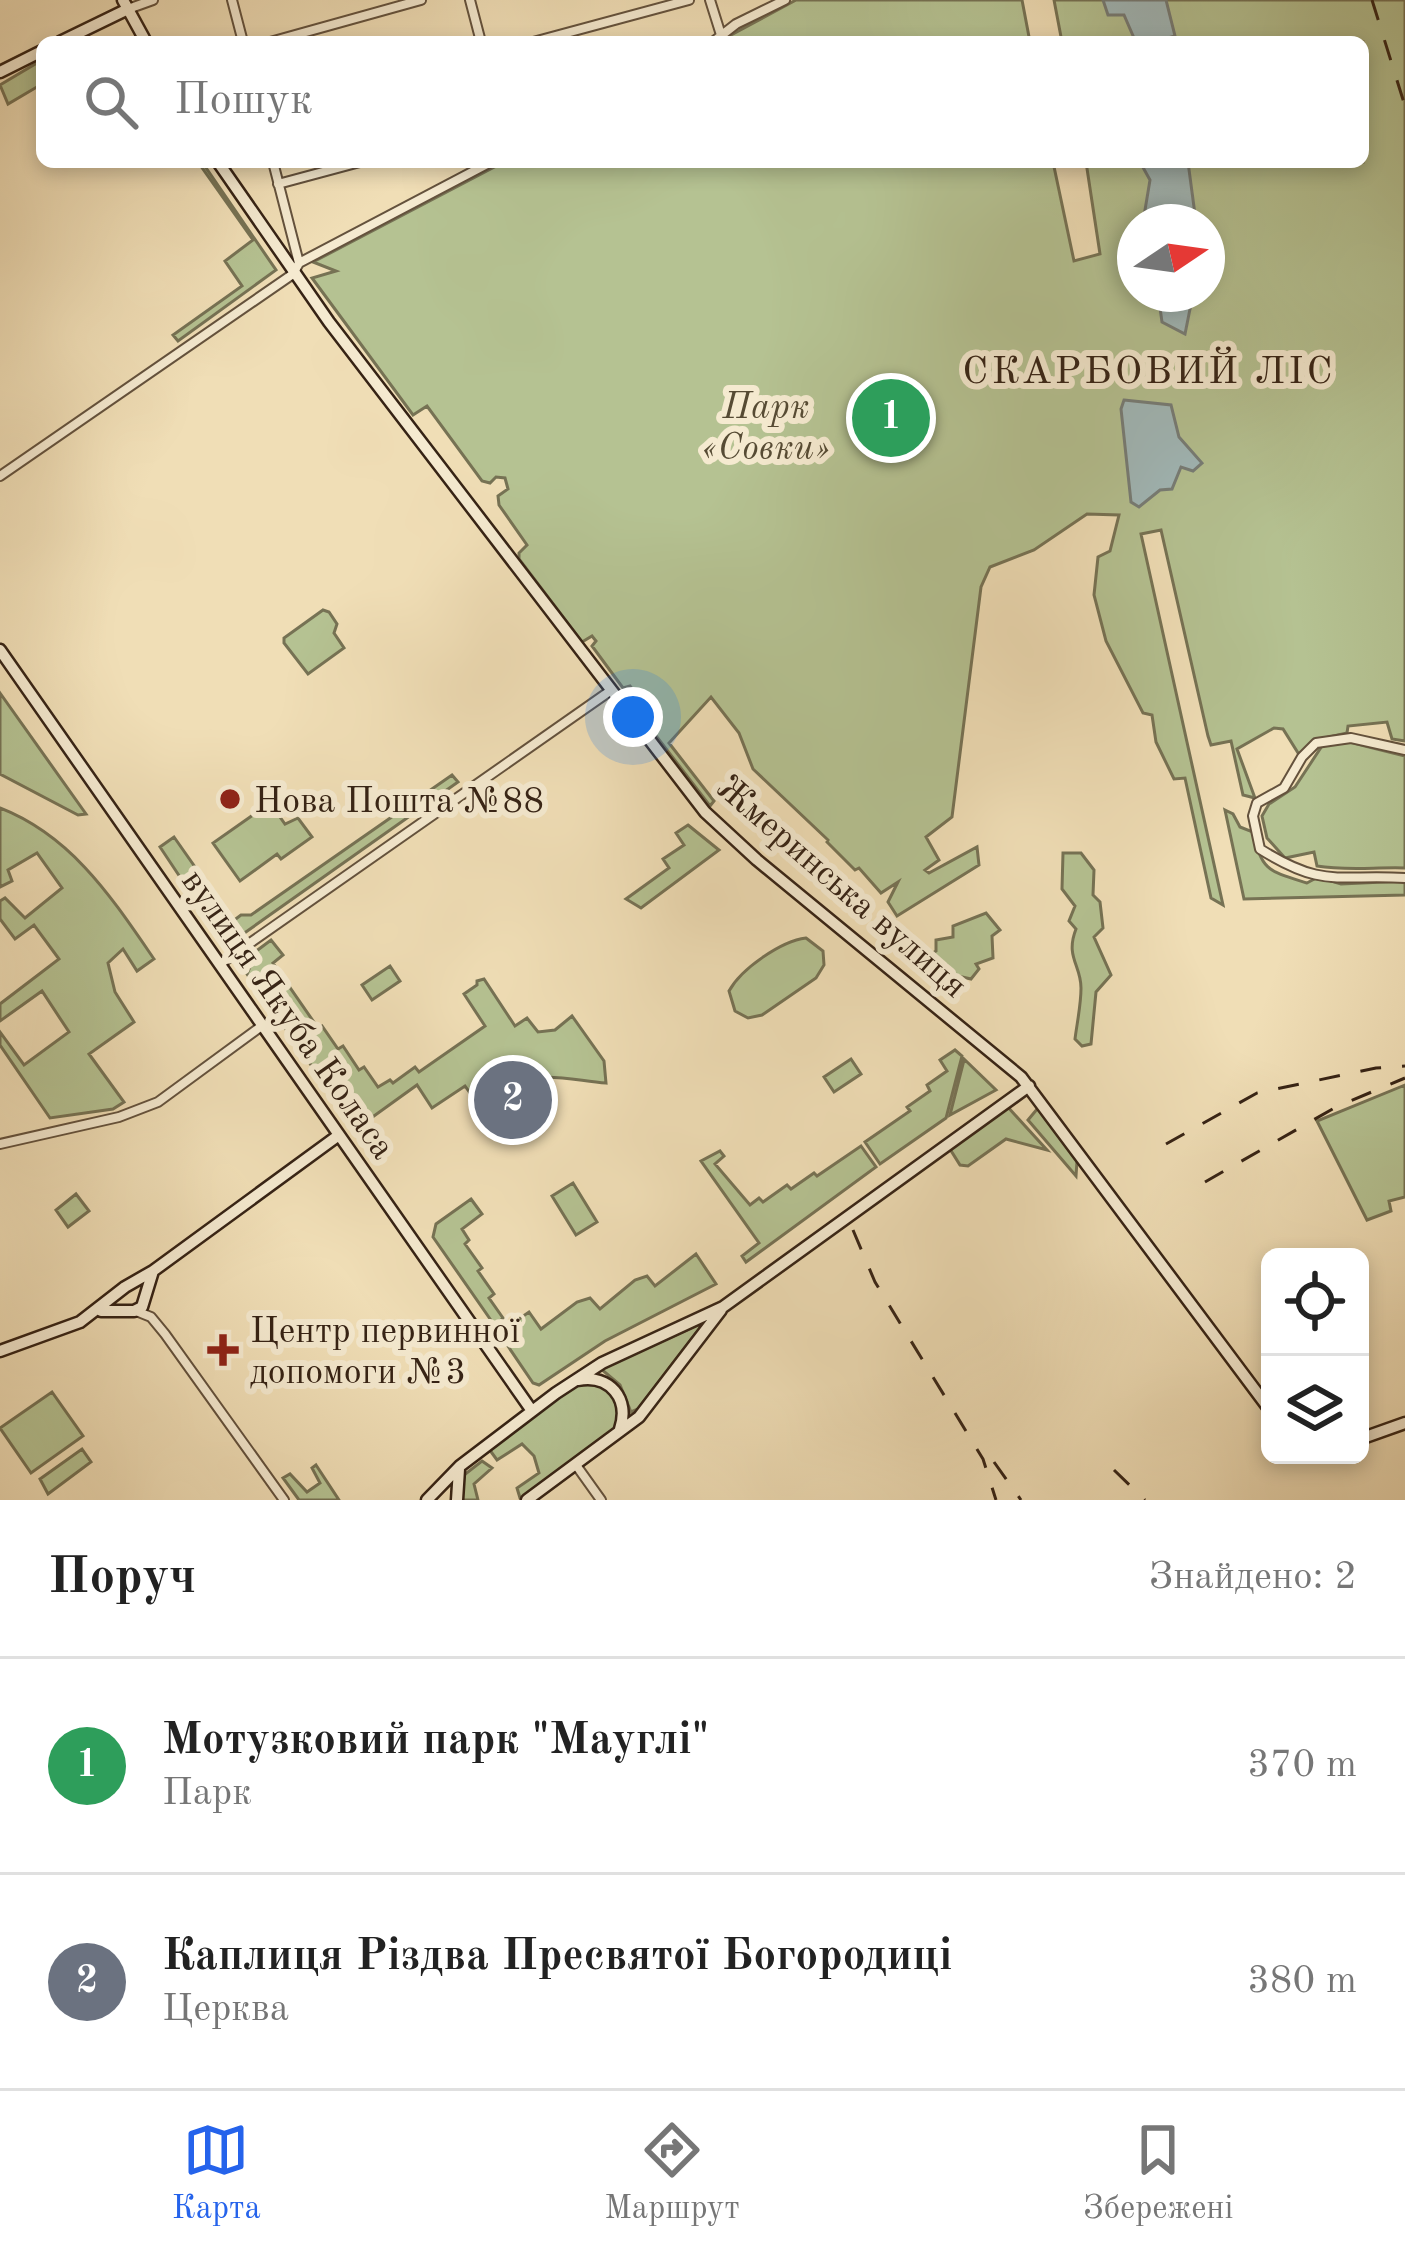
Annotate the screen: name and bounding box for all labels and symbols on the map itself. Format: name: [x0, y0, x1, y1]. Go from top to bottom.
north arrow: [1117, 204, 1225, 312]
district label: СКАРБОВИЙ ЛІС: [962, 346, 1336, 392]
pin: 1: [852, 373, 930, 463]
park label: Парк «Совки»: [702, 391, 830, 468]
your location: [603, 687, 663, 747]
street label: Жмеринська вулиця: [709, 770, 972, 1006]
place label: Нова Пошта №88: [254, 785, 544, 821]
marker: Нова Пошта №88: [217, 786, 243, 812]
street label: вулиця Якуба Коласа: [173, 864, 400, 1167]
pin: 2: [474, 1055, 552, 1145]
place label: Центр первинної допомоги №3: [250, 1315, 520, 1392]
marker: Центр первинної допомоги №3: [207, 1334, 239, 1366]

